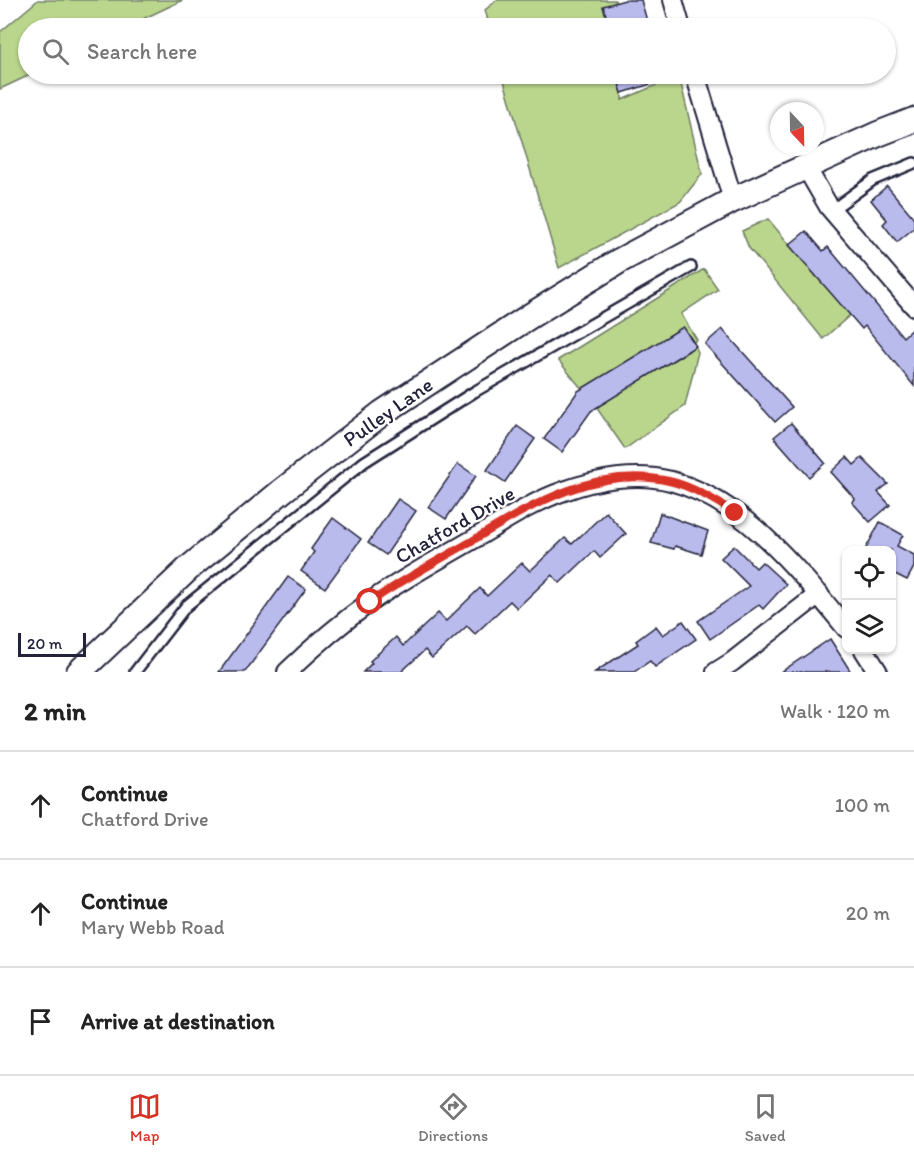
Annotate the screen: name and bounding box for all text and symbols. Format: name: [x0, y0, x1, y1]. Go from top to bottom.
search box: [18, 18, 896, 84]
icon: search: [39, 35, 72, 68]
text: Search here: [87, 38, 197, 65]
north arrow: [770, 102, 824, 156]
street label: Pulley Lane: [338, 372, 437, 452]
street label: Chatford Drive: [391, 480, 519, 569]
route end: [721, 499, 747, 525]
map controls: [842, 546, 896, 654]
button: locate: [842, 546, 896, 600]
route start: [356, 588, 382, 614]
button: layers: [842, 600, 896, 654]
scale bar: [18, 630, 86, 658]
text: 20 m: [27, 634, 62, 653]
text: 2 min: [24, 695, 86, 727]
text: Walk · 120 m: [780, 699, 890, 723]
text: Continue: [81, 780, 168, 807]
icon: ahead: [24, 789, 57, 822]
text: 100 m: [835, 793, 890, 817]
text: Chatford Drive: [81, 807, 208, 831]
text: Continue: [81, 888, 168, 915]
icon: ahead: [24, 897, 57, 930]
text: 20 m: [846, 901, 890, 925]
text: Mary Webb Road: [81, 915, 225, 939]
icon: arrive: [24, 1005, 57, 1038]
text: Arrive at destination: [81, 1008, 275, 1035]
tab: Map: [128, 1090, 161, 1145]
tab: Directions: [418, 1090, 488, 1145]
tab: Saved: [745, 1090, 786, 1145]

